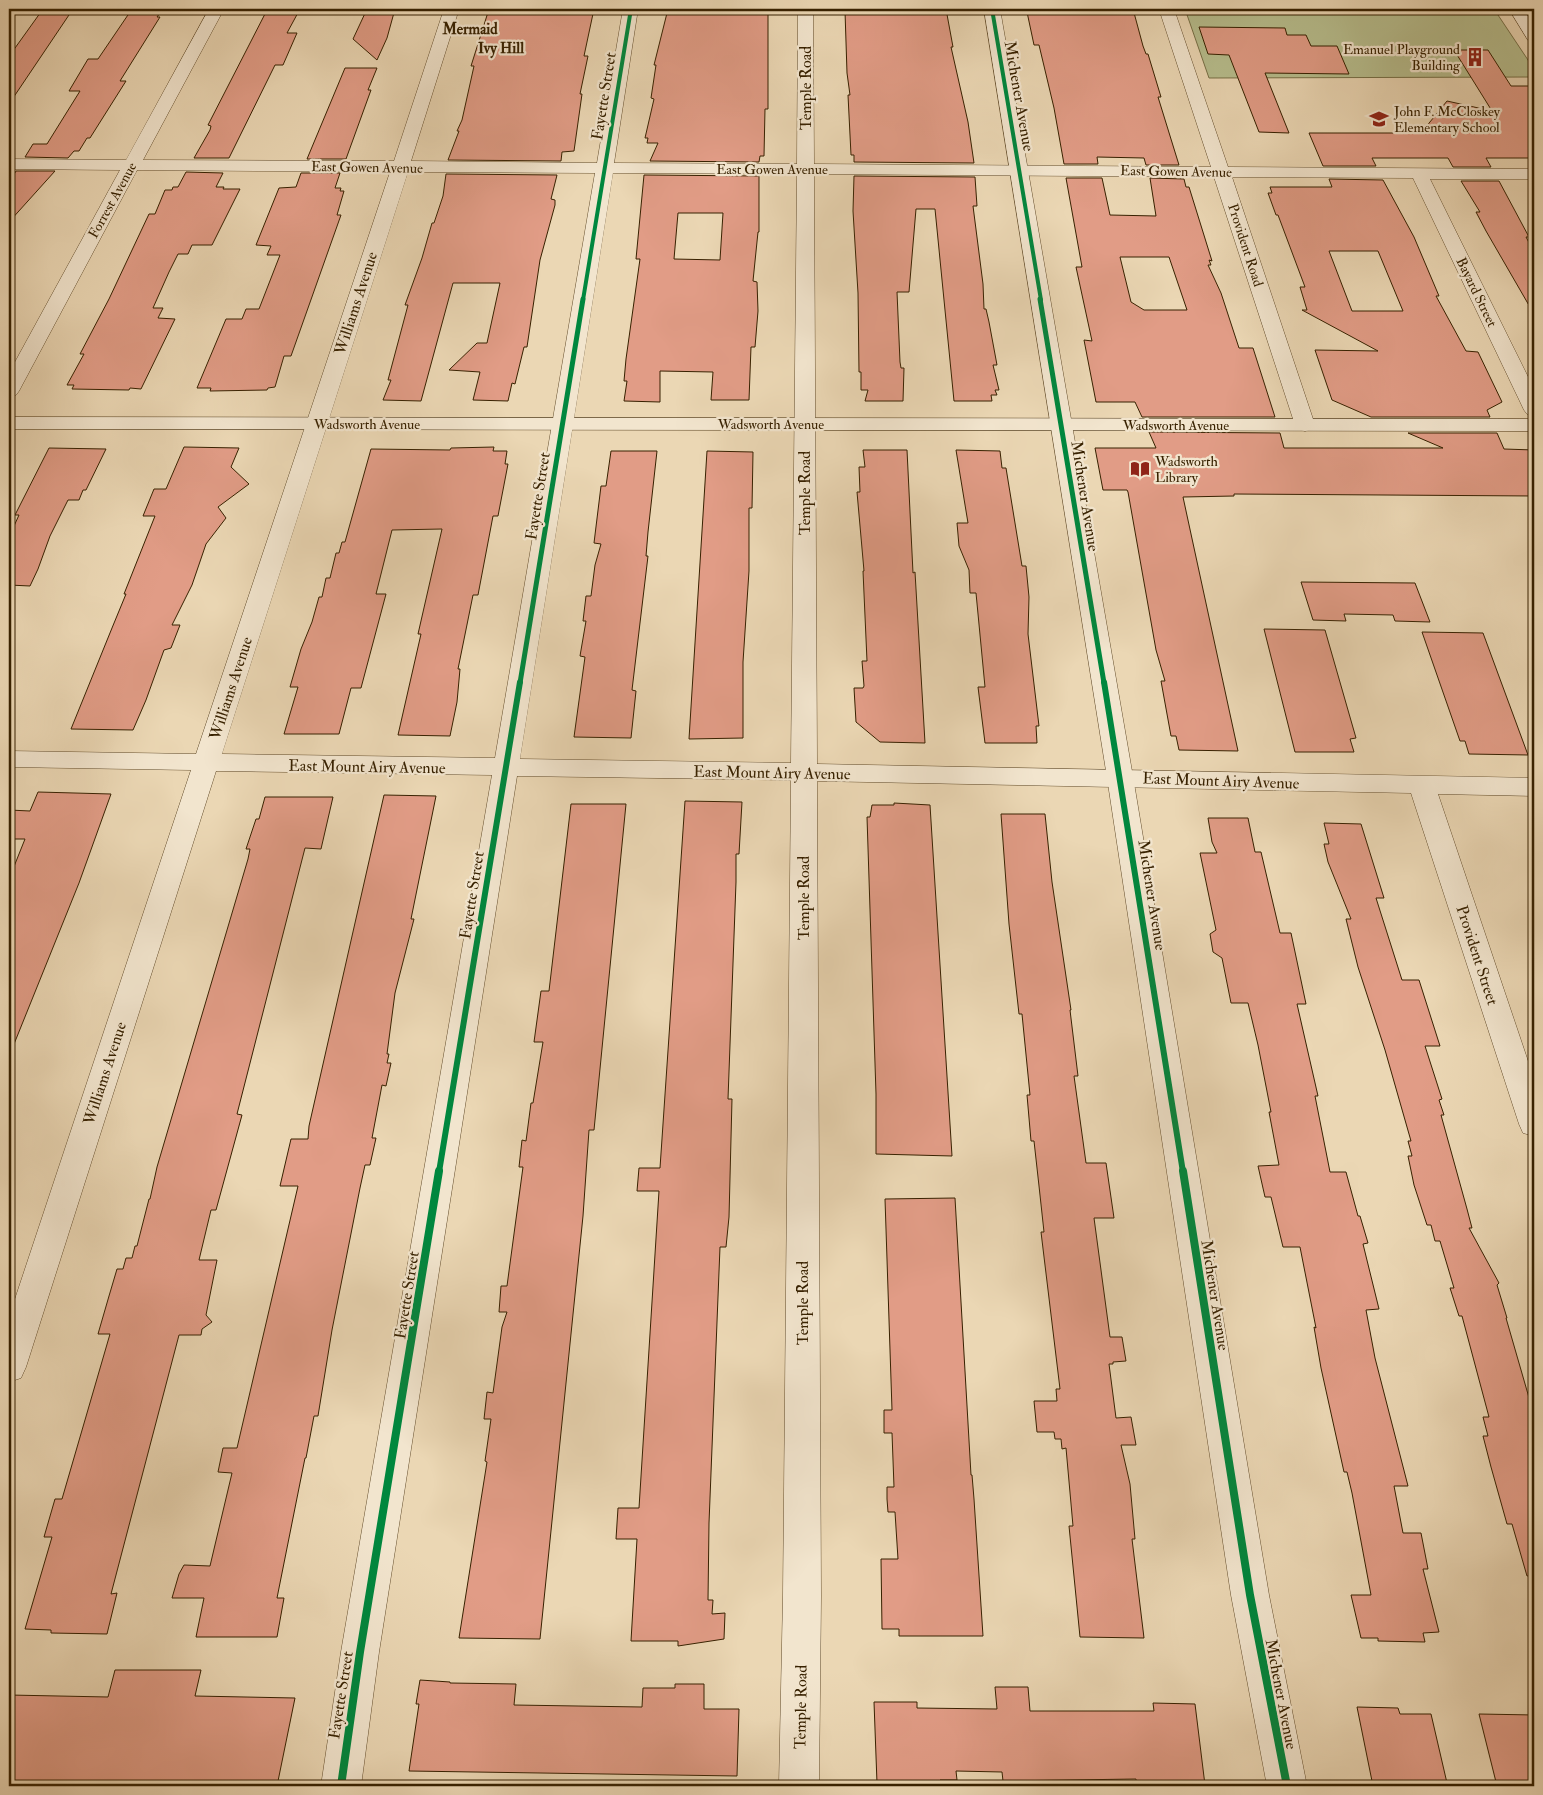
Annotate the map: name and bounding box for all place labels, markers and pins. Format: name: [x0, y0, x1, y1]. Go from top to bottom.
place label: Emanuel Playground Building: [1343, 41, 1461, 74]
building icon: Emanuel Playground Building: [1464, 46, 1486, 68]
place label: John F. McCloskey Elementary School: [1393, 103, 1501, 137]
school or university icon: John F. McCloskey Elementary School: [1368, 108, 1390, 130]
place label: Wadsworth Library: [1154, 453, 1219, 487]
library icon: Wadsworth Library: [1129, 458, 1151, 480]

